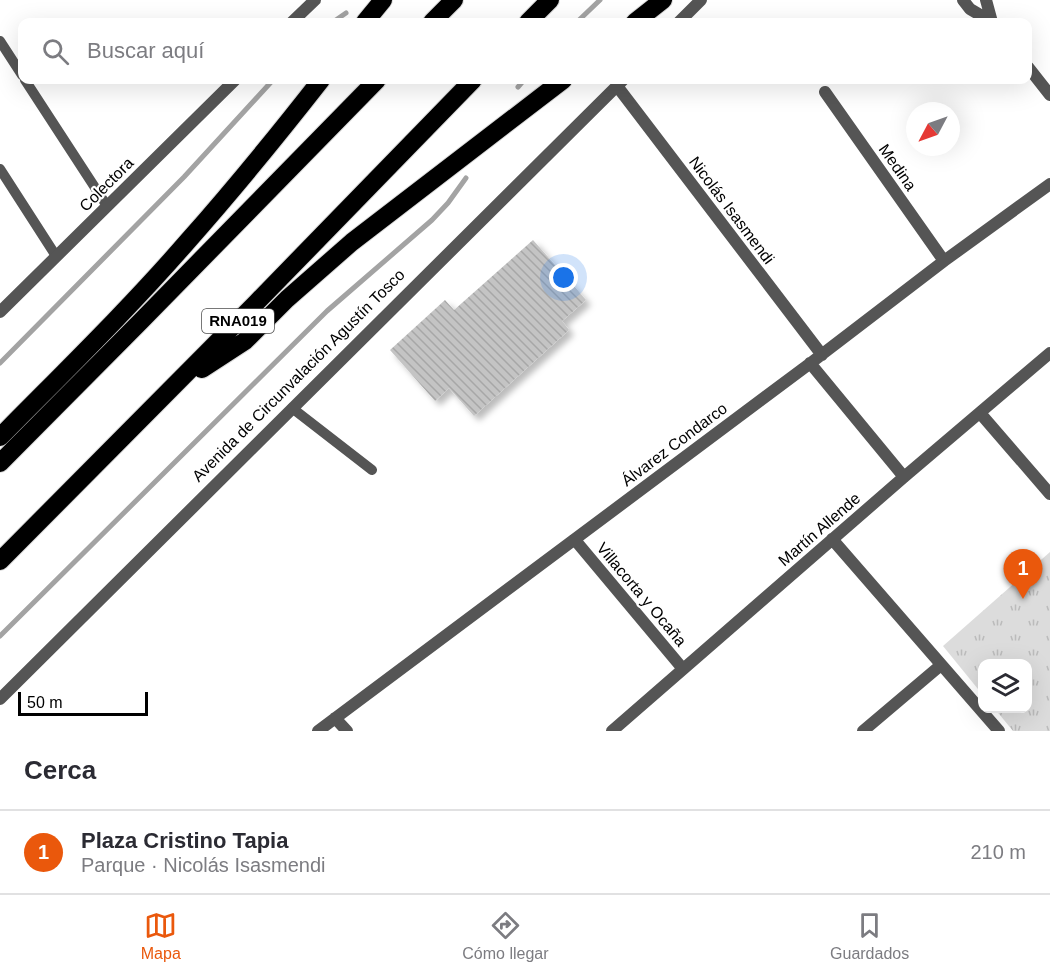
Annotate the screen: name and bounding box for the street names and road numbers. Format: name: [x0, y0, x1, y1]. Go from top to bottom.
street label: Medina: [876, 141, 920, 194]
street label: Nicolás Isasmendi: [686, 153, 777, 267]
street label: Colectora: [76, 154, 137, 215]
street label: Avenida de Circunvalación Agustín Tosco: [189, 266, 408, 485]
road number: RNA019: [202, 309, 274, 333]
street label: Álvarez Condarco: [618, 398, 730, 489]
street label: Martín Allende: [775, 489, 864, 569]
street label: Villacorta y Ocaña: [593, 539, 690, 649]

